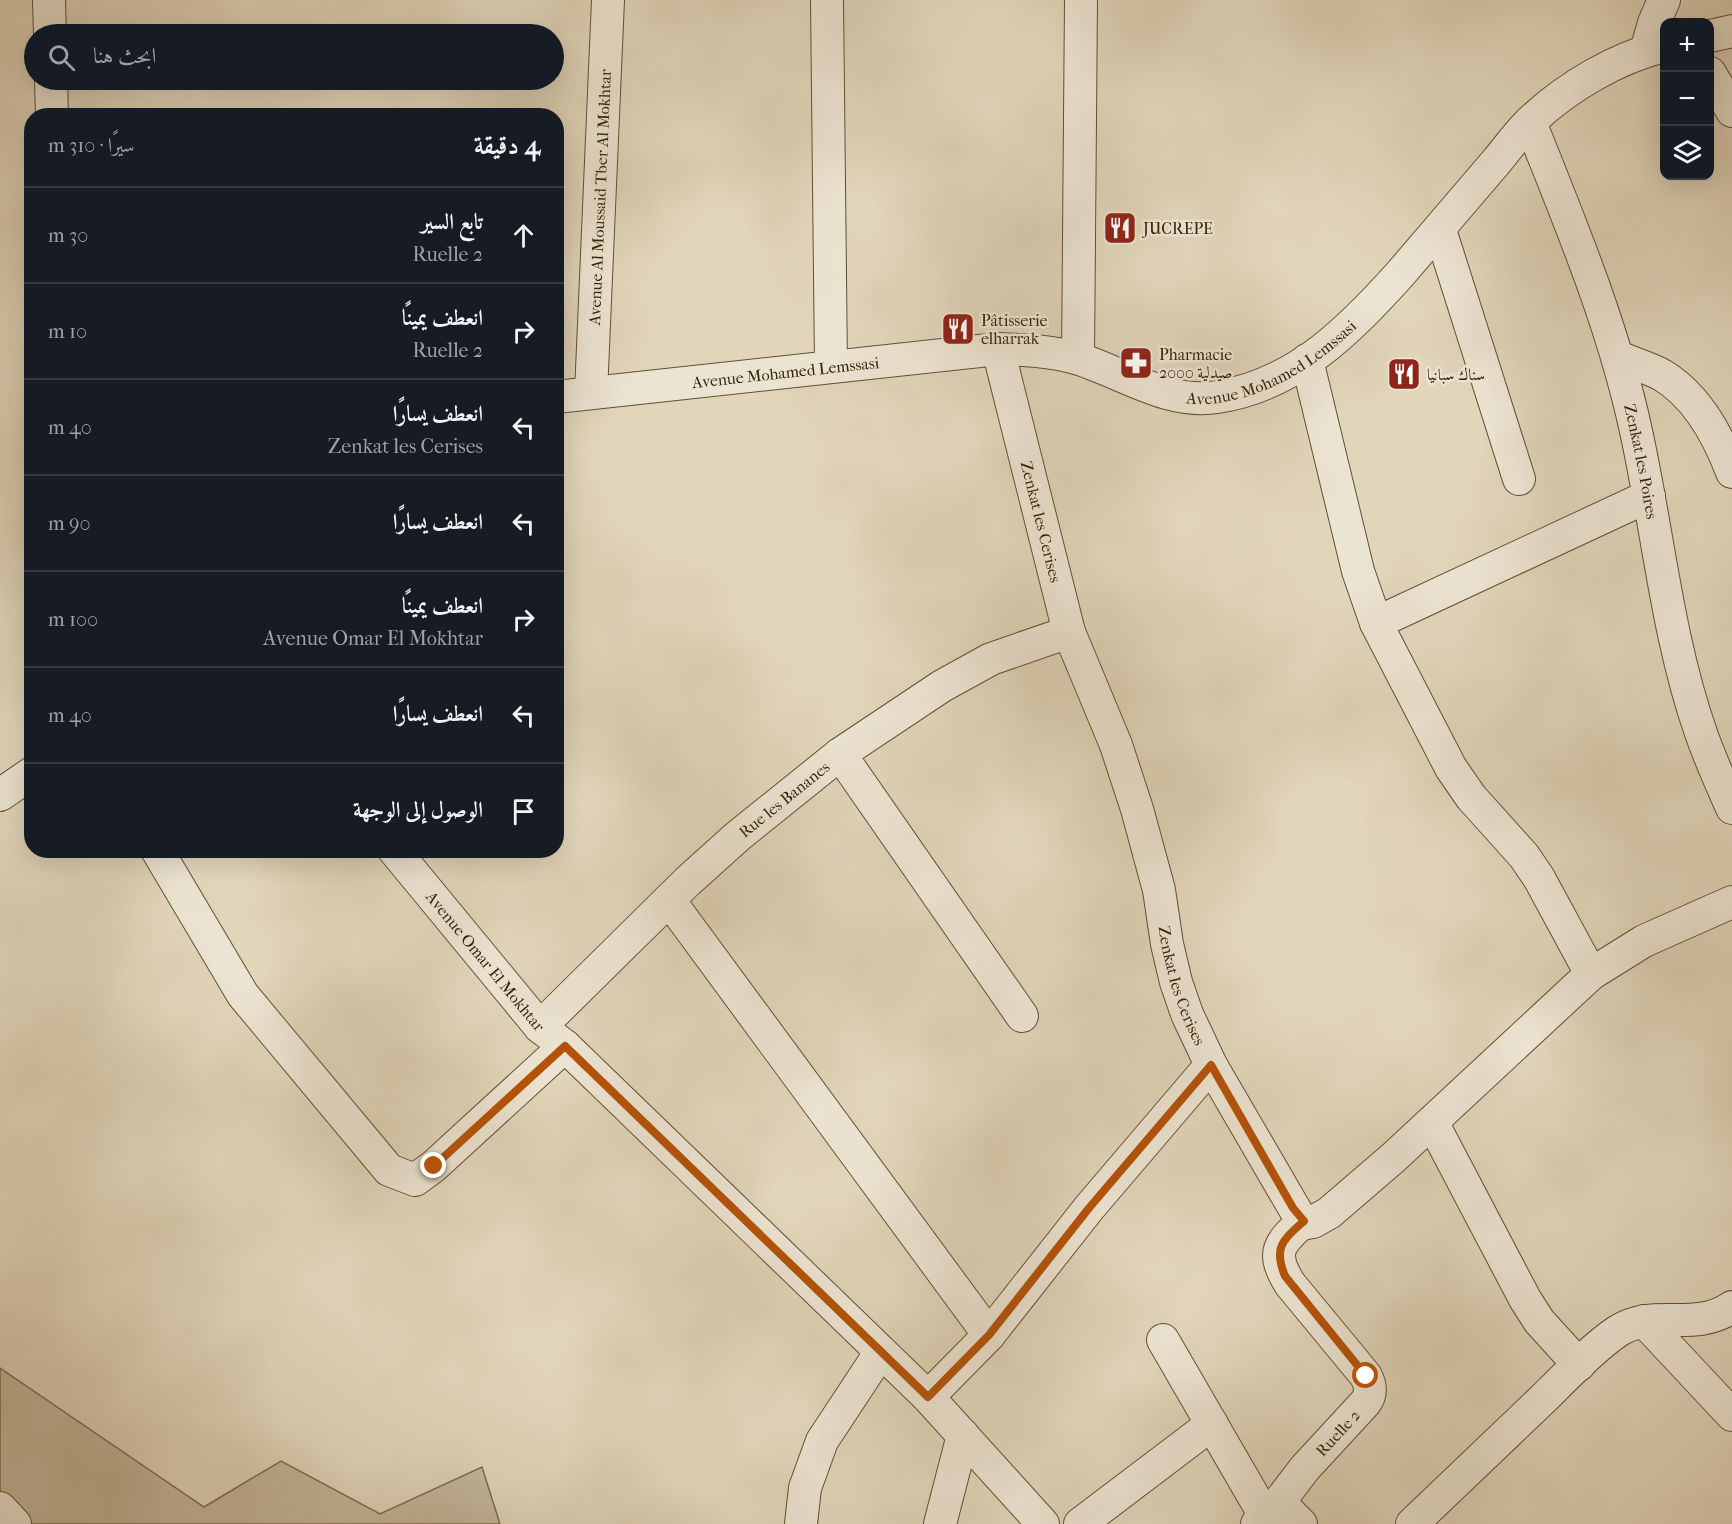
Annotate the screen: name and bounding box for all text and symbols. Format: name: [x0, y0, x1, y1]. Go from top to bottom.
map controls: [1660, 18, 1714, 180]
button: +: [1660, 18, 1714, 72]
search box: [24, 24, 564, 90]
icon: search: [45, 41, 78, 74]
text: ابحث هنا: [93, 43, 156, 69]
street label: Avenue Al Moussaid Tber Al Mokhtar: [585, 69, 615, 327]
button: −: [1660, 72, 1714, 126]
button: layers: [1660, 126, 1714, 180]
text: 4 دقيقة: [474, 130, 540, 161]
text: سيرًا · 310 m: [48, 134, 135, 157]
text: تابع السير: [421, 209, 483, 235]
restaurant icon: JUCREPE: [1102, 210, 1138, 246]
icon: ahead: [507, 219, 540, 252]
place label: JUCREPE: [1141, 219, 1213, 238]
text: 30 m: [48, 224, 88, 247]
text: Ruelle 2: [412, 243, 483, 266]
text: انعطف يمينًا: [402, 305, 483, 331]
restaurant icon: Pâtisserie elharrak: [940, 311, 976, 347]
place label: Pâtisserie elharrak: [981, 311, 1048, 348]
icon: right: [507, 315, 540, 348]
street label: Avenue Mohamed Lemssasi: [1185, 316, 1360, 408]
text: 10 m: [48, 320, 87, 343]
text: Ruelle 2: [412, 339, 483, 362]
pharmacy icon: Pharmacie 2000 صيدلية: [1118, 345, 1154, 381]
place label: Pharmacie 2000 صيدلية: [1159, 345, 1233, 382]
street label: Avenue Mohamed Lemssasi: [690, 353, 880, 392]
restaurant icon: سناك سبانيا: [1386, 356, 1422, 392]
place label: سناك سبانيا: [1427, 365, 1485, 384]
text: انعطف يسارًا: [393, 401, 483, 427]
street label: Zenkat les Poires: [1620, 402, 1662, 521]
icon: left: [507, 411, 540, 444]
text: 40 m: [48, 416, 92, 439]
text: Zenkat les Cerises: [328, 435, 483, 458]
street label: Zenkat les Cerises: [1016, 459, 1065, 584]
icon: left: [507, 507, 540, 540]
text: انعطف يسارًا: [393, 509, 483, 535]
text: 90 m: [48, 512, 90, 535]
text: انعطف يمينًا: [402, 593, 483, 619]
icon: right: [507, 603, 540, 636]
text: 100 m: [48, 608, 98, 631]
text: Avenue Omar El Mokhtar: [263, 627, 483, 650]
icon: left: [507, 699, 540, 732]
text: انعطف يسارًا: [393, 701, 483, 727]
text: 40 m: [48, 704, 92, 727]
street label: Rue les Bananes: [735, 757, 833, 842]
icon: arrive: [507, 795, 540, 828]
text: الوصول إلى الوجهة: [353, 797, 483, 823]
street label: Avenue Omar El Mokhtar: [421, 887, 549, 1035]
street label: Zenkat les Cerises: [1154, 925, 1209, 1048]
route end: [420, 1152, 446, 1178]
route start: [1352, 1362, 1378, 1388]
street label: Ruelle 2: [1312, 1406, 1364, 1460]

